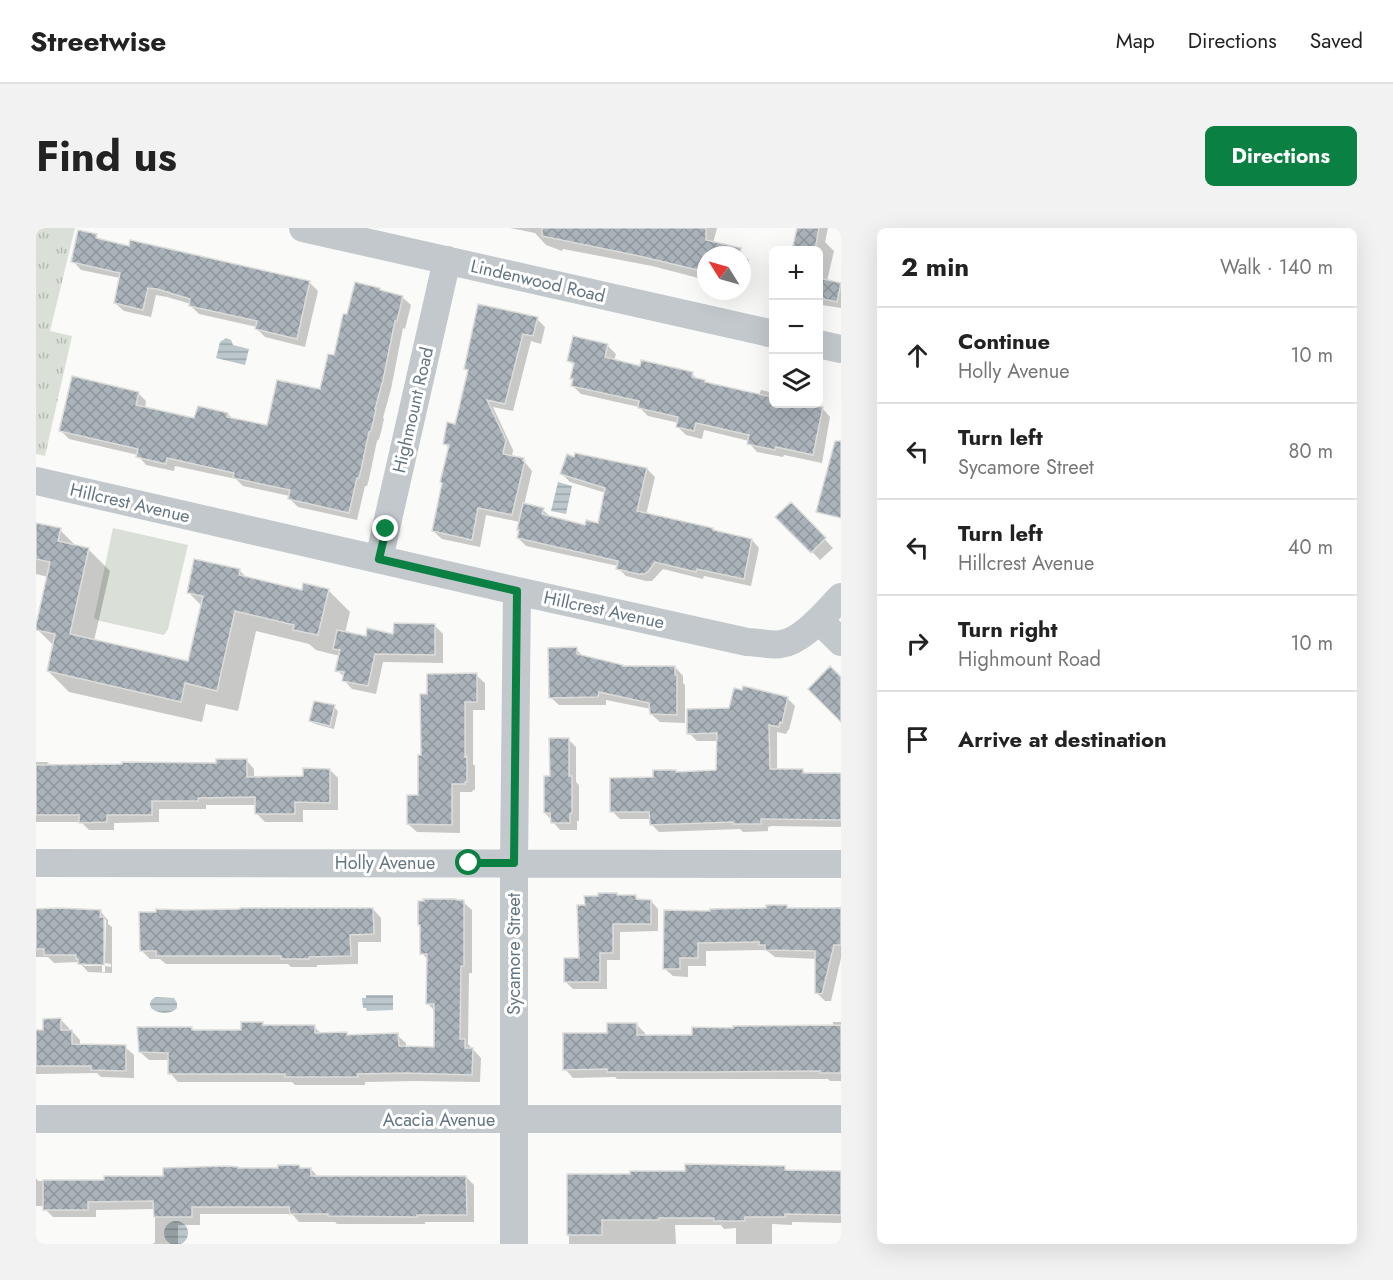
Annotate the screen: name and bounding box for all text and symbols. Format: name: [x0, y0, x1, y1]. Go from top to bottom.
text: Streetwise: [30, 21, 166, 62]
text: Map: [1116, 26, 1155, 56]
text: Directions: [1188, 26, 1277, 56]
text: Saved: [1310, 26, 1363, 56]
text: Find us: [36, 126, 177, 187]
button: Directions: [1205, 126, 1357, 186]
north arrow: [697, 246, 751, 300]
map controls: [769, 246, 823, 408]
button: +: [769, 246, 823, 300]
text: 2 min: [901, 248, 969, 286]
street label: Lindenwood Road: [468, 253, 608, 309]
text: Walk · 140 m: [1220, 253, 1333, 282]
button: −: [769, 300, 823, 354]
text: Continue: [958, 325, 1050, 357]
icon: ahead: [901, 339, 934, 372]
text: 10 m: [1290, 341, 1333, 370]
street label: Highmount Road: [386, 344, 440, 476]
button: layers: [769, 354, 823, 408]
text: Holly Avenue: [958, 357, 1070, 386]
text: Turn left: [958, 421, 1043, 453]
icon: left: [901, 435, 934, 468]
text: 80 m: [1288, 437, 1333, 466]
text: Sycamore Street: [958, 453, 1094, 482]
street label: Hillcrest Avenue: [67, 477, 193, 529]
route end: [372, 515, 398, 541]
text: Turn left: [958, 517, 1043, 549]
icon: left: [901, 531, 934, 564]
text: 40 m: [1288, 533, 1333, 562]
text: Hillcrest Avenue: [958, 549, 1094, 578]
street label: Hillcrest Avenue: [541, 585, 667, 635]
text: Turn right: [958, 613, 1058, 645]
icon: right: [901, 627, 934, 660]
text: 10 m: [1290, 629, 1333, 658]
text: Highmount Road: [958, 645, 1101, 674]
icon: arrive: [901, 723, 934, 756]
text: Arrive at destination: [958, 723, 1167, 755]
route start: [455, 849, 481, 875]
street label: Holly Avenue: [335, 850, 435, 876]
street label: Sycamore Street: [501, 892, 527, 1015]
street label: Acacia Avenue: [383, 1107, 495, 1133]

